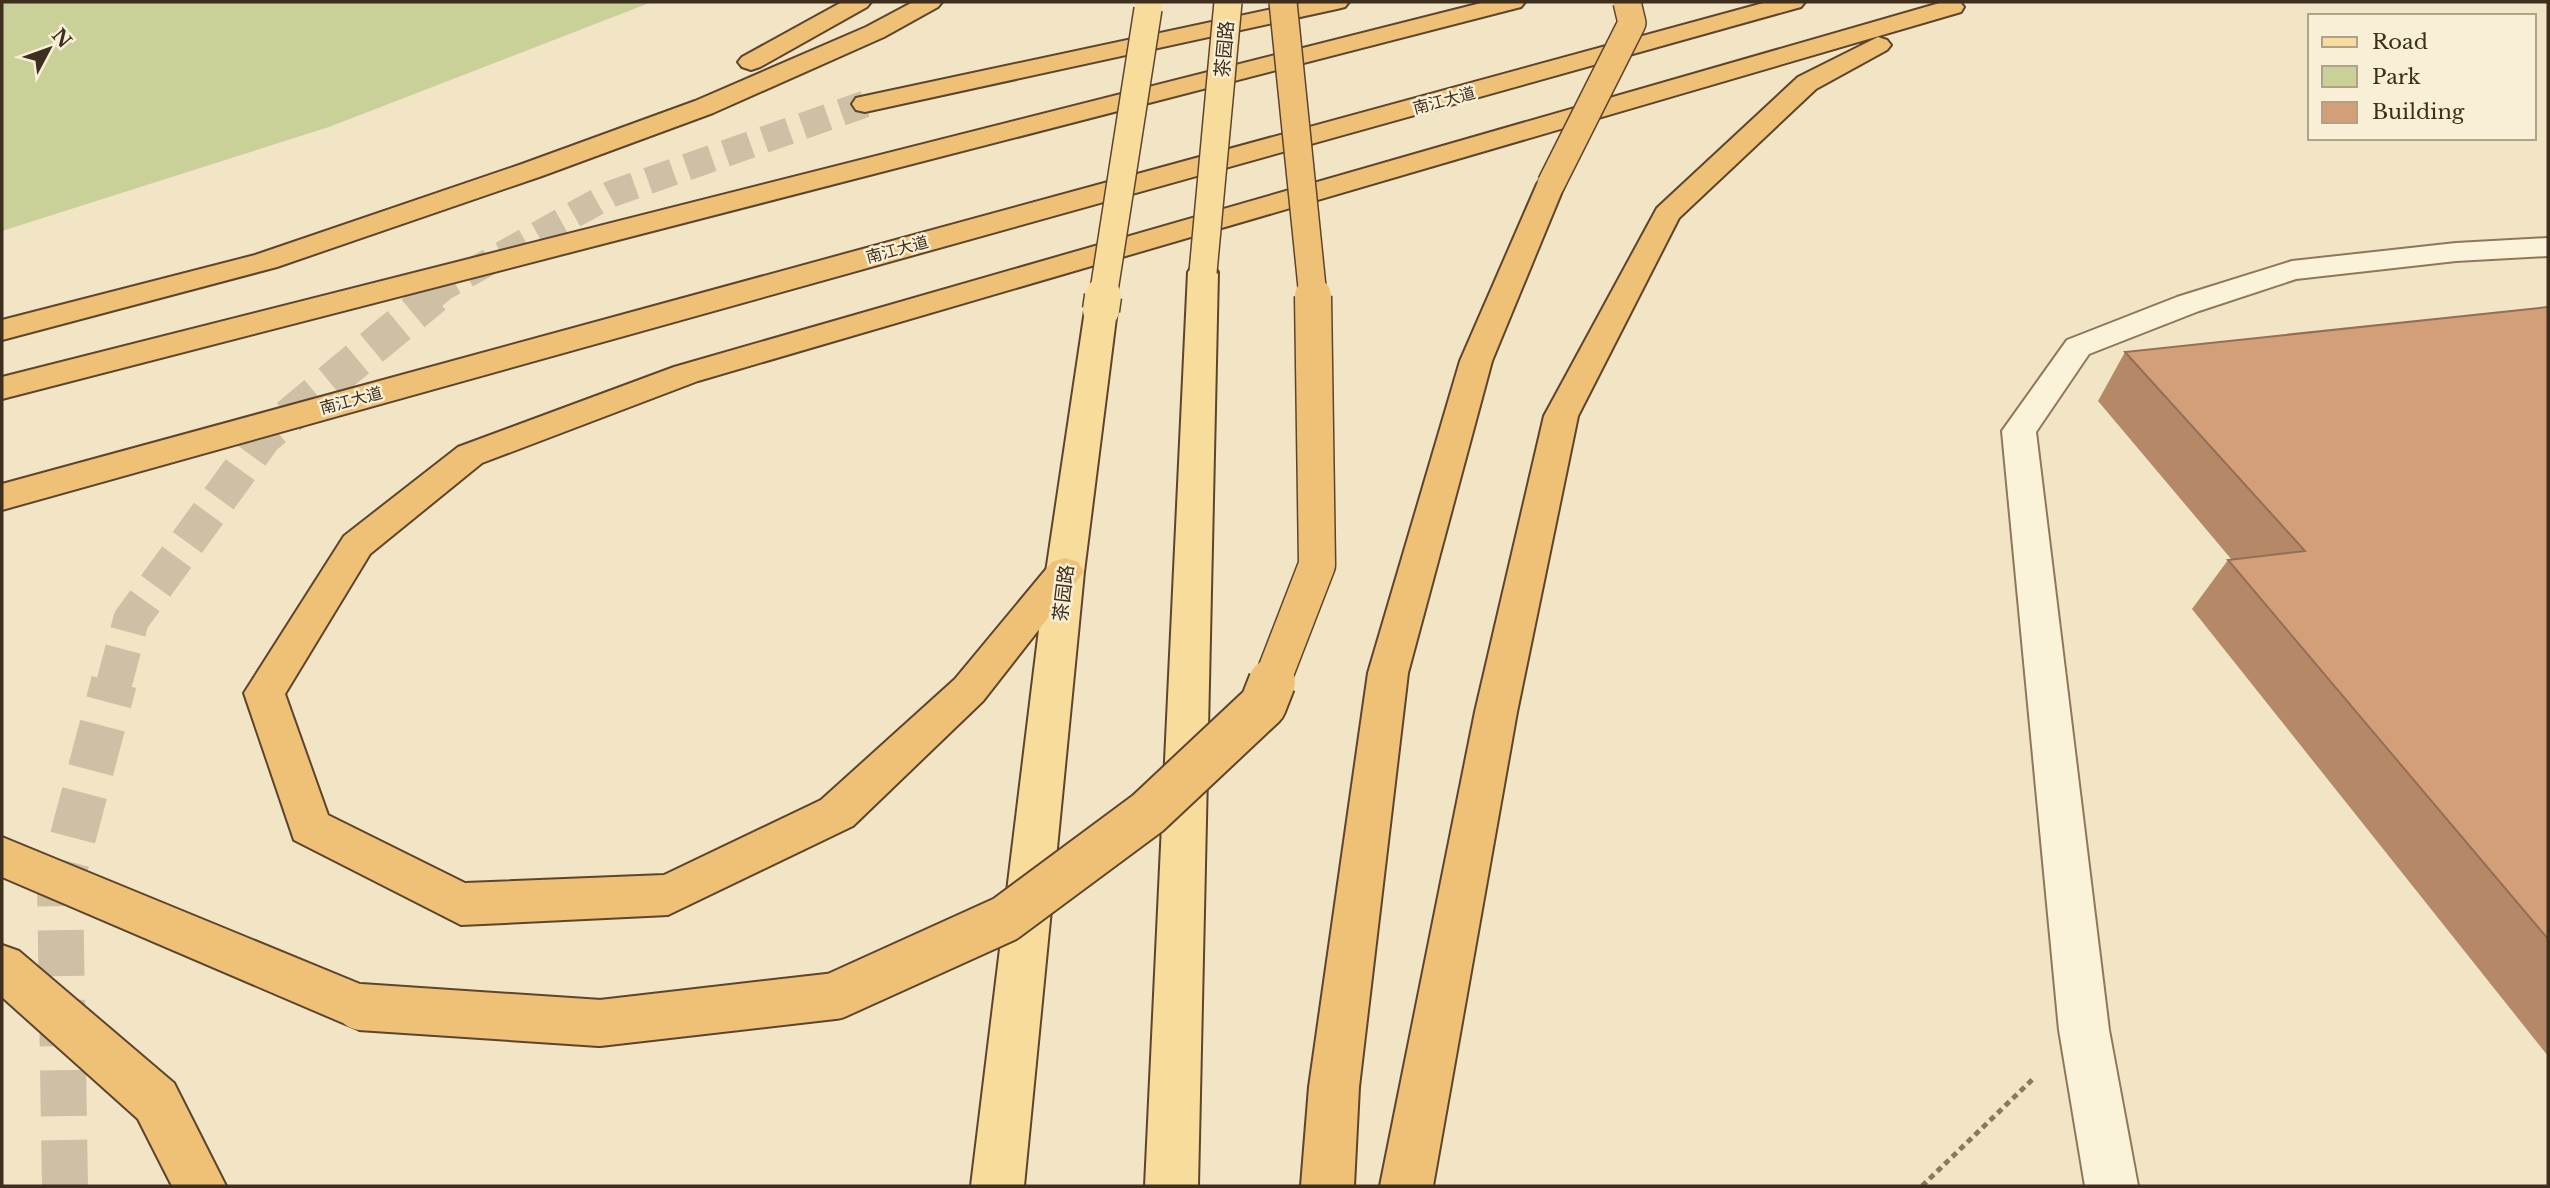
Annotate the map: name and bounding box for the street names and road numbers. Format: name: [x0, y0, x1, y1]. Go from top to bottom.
street label: 茶园路: [1211, 20, 1238, 78]
street label: 南江大道: [1410, 82, 1478, 118]
street label: 南江大道: [863, 231, 931, 267]
street label: 南江大道: [317, 382, 385, 418]
street label: 茶园路: [1049, 563, 1078, 623]

